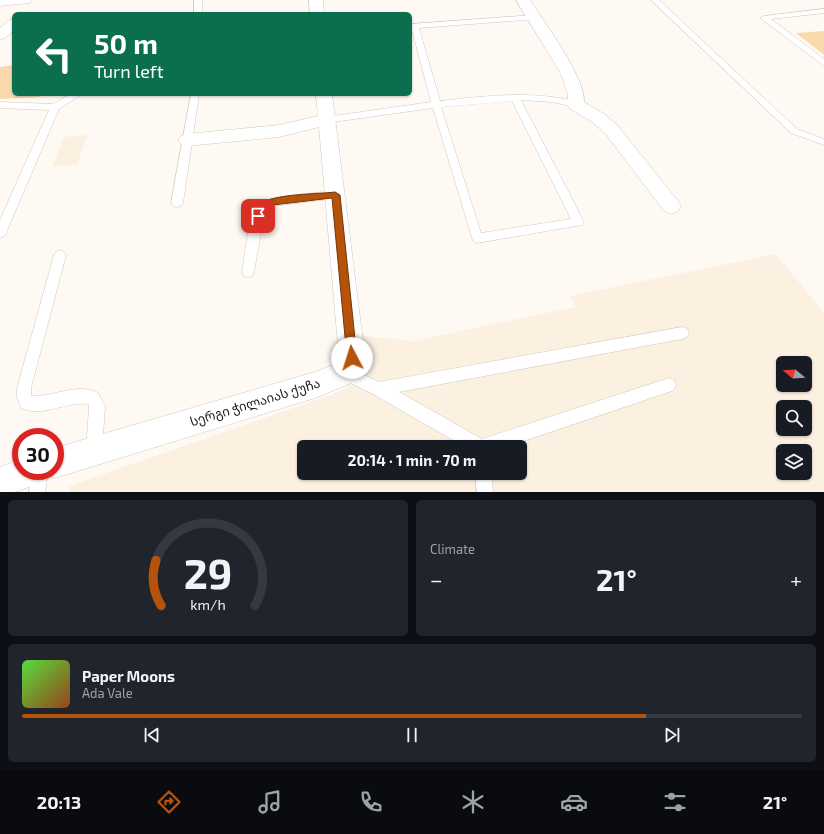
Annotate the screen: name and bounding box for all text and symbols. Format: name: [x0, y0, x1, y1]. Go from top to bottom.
text: 50 m: [94, 26, 158, 60]
icon: left: [28, 28, 80, 80]
text: Turn left: [94, 60, 164, 82]
pin: [241, 199, 275, 233]
icon: arrive: [247, 205, 269, 227]
position arrow: [331, 337, 373, 379]
north arrow: [776, 356, 812, 392]
map controls: [776, 356, 812, 480]
street label: სერგი ჭილაიას ქუჩა: [188, 375, 322, 430]
button: search: [776, 400, 812, 436]
speed limit sign: 30: [12, 428, 64, 480]
button: layers: [776, 444, 812, 480]
text: 20:14 · 1 min · 70 m: [348, 451, 476, 469]
text: Climate: [430, 541, 475, 557]
text: 29: [184, 547, 232, 597]
text: 21°: [596, 561, 637, 597]
text: −: [430, 566, 443, 592]
text: +: [790, 566, 802, 592]
text: km/h: [190, 596, 226, 613]
text: Paper Moons: [82, 667, 175, 685]
text: Ada Vale: [82, 685, 133, 701]
icon: previous: [141, 724, 163, 746]
icon: pause: [401, 724, 423, 746]
icon: next: [661, 724, 683, 746]
icon: directions: [155, 788, 183, 816]
icon: music: [256, 788, 284, 816]
icon: phone: [357, 788, 385, 816]
icon: climate: [459, 788, 487, 816]
icon: car: [560, 788, 588, 816]
icon: filters: [661, 788, 689, 816]
text: 20:13: [37, 791, 81, 813]
text: 21°: [763, 791, 787, 813]

